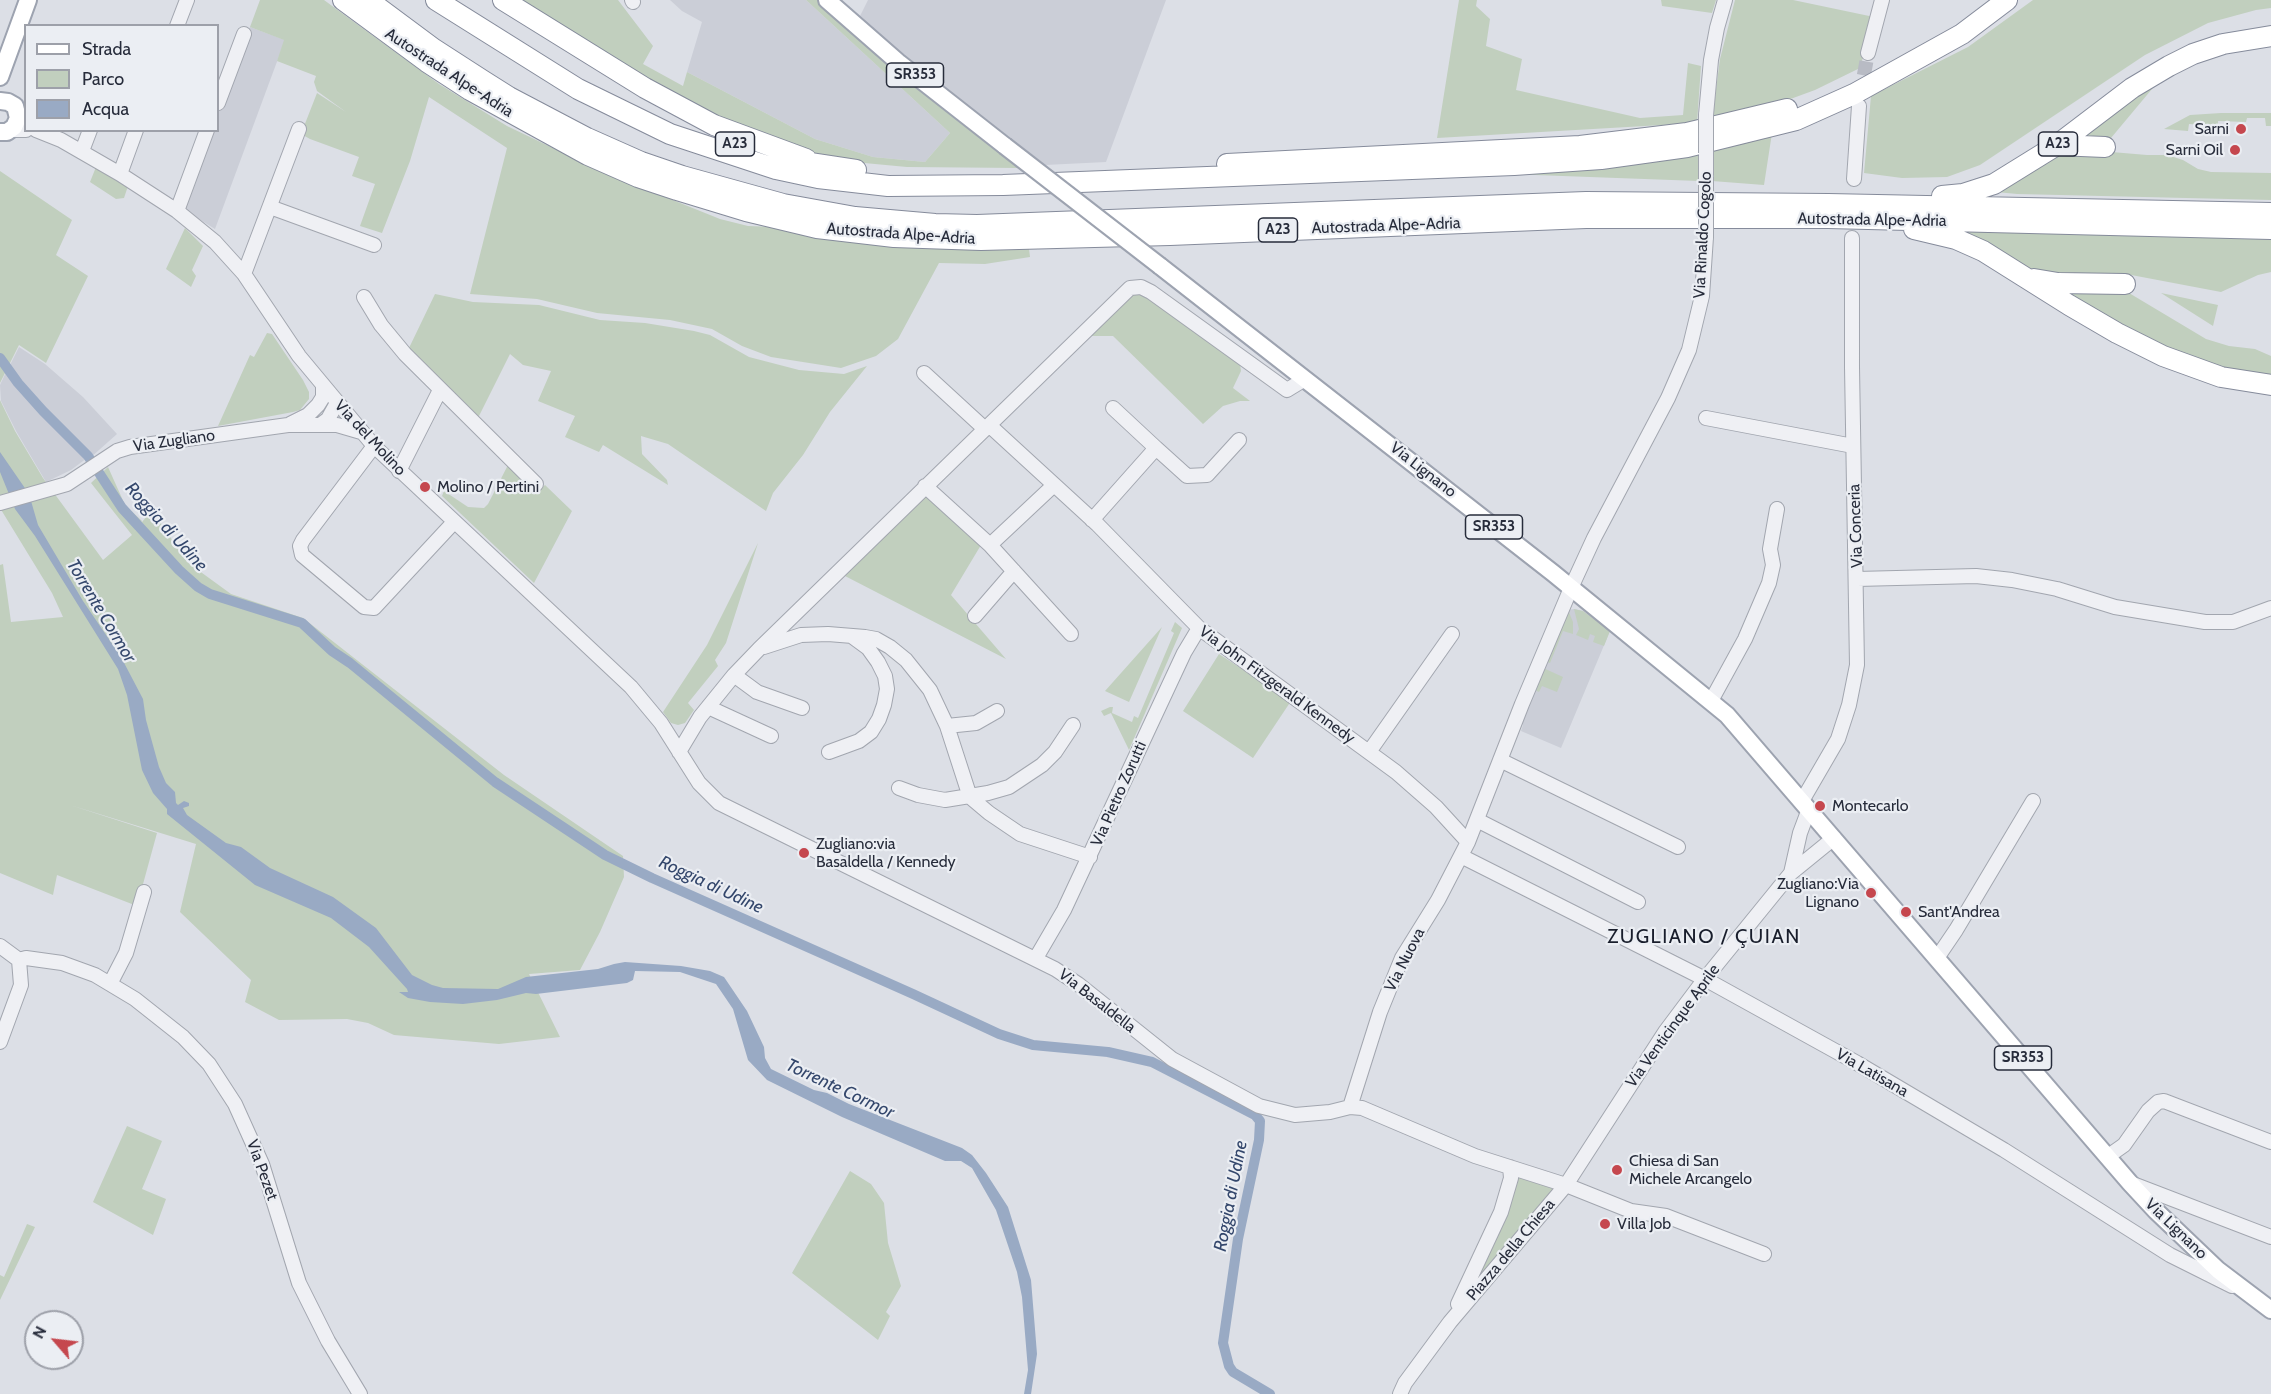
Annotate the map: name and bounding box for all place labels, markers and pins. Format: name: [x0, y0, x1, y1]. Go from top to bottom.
place label: Sarni: [2195, 119, 2229, 139]
marker: Sarni: [2234, 122, 2248, 136]
place label: Sarni Oil: [2166, 140, 2223, 160]
marker: Sarni Oil: [2228, 143, 2242, 157]
place label: Molino / Pertini: [437, 477, 539, 497]
marker: Molino / Pertini: [418, 480, 432, 494]
place label: Montecarlo: [1832, 796, 1908, 816]
marker: Montecarlo: [1813, 799, 1827, 813]
place label: Zugliano:via Basaldella / Kennedy: [816, 834, 956, 872]
marker: Zugliano:via Basaldella / Kennedy: [797, 846, 811, 860]
place label: Zugliano:Via Lignano: [1777, 874, 1859, 912]
marker: Zugliano:Via Lignano: [1864, 886, 1878, 900]
place label: Sant'Andrea: [1918, 902, 2000, 922]
marker: Sant'Andrea: [1899, 905, 1913, 919]
place label: Chiesa di San Michele Arcangelo: [1629, 1151, 1752, 1189]
marker: Chiesa di San Michele Arcangelo: [1610, 1163, 1624, 1177]
place label: Villa Job: [1617, 1214, 1671, 1234]
marker: Villa Job: [1598, 1217, 1612, 1231]

